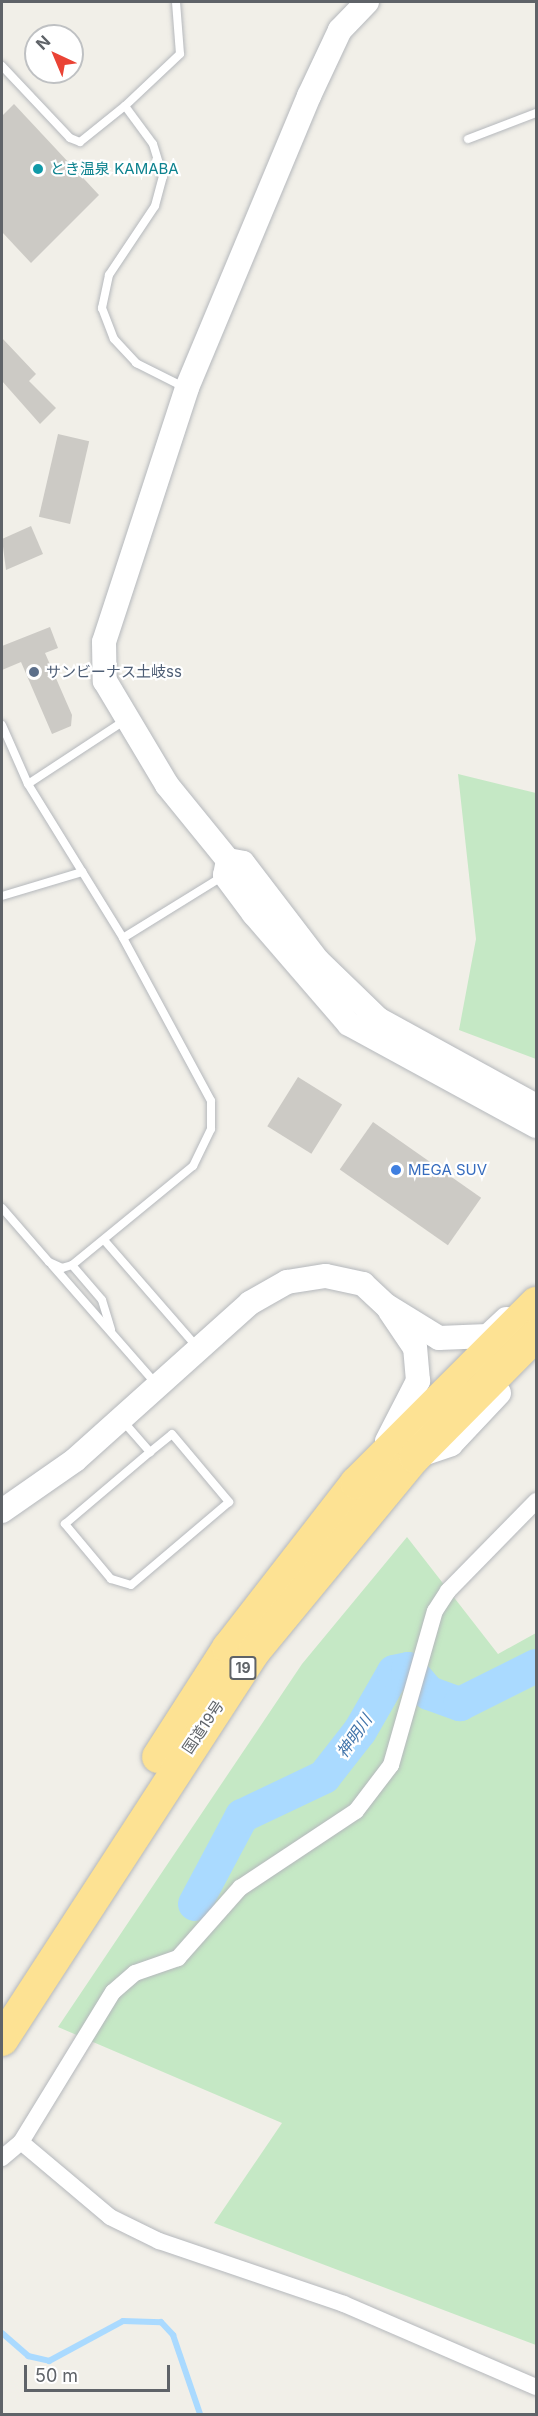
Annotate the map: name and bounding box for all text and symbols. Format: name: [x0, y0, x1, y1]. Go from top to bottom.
north arrow: [24, 24, 84, 84]
text: N: [32, 31, 54, 54]
place label: とき温泉 KAMABA: [50, 160, 179, 178]
marker: とき温泉 KAMABA: [31, 162, 45, 176]
place label: サンビーナス土岐ss: [46, 663, 182, 681]
marker: サンビーナス土岐ss: [27, 665, 41, 679]
place label: MEGA SUV: [408, 1161, 487, 1179]
marker: MEGA SUV: [389, 1163, 403, 1177]
road number: 19: [228, 1657, 258, 1679]
street label: 国道19号: [179, 1697, 227, 1757]
water label: 神明川: [332, 1711, 376, 1761]
scale bar: [27, 2353, 172, 2391]
text: 50 m: [35, 2365, 78, 2386]

